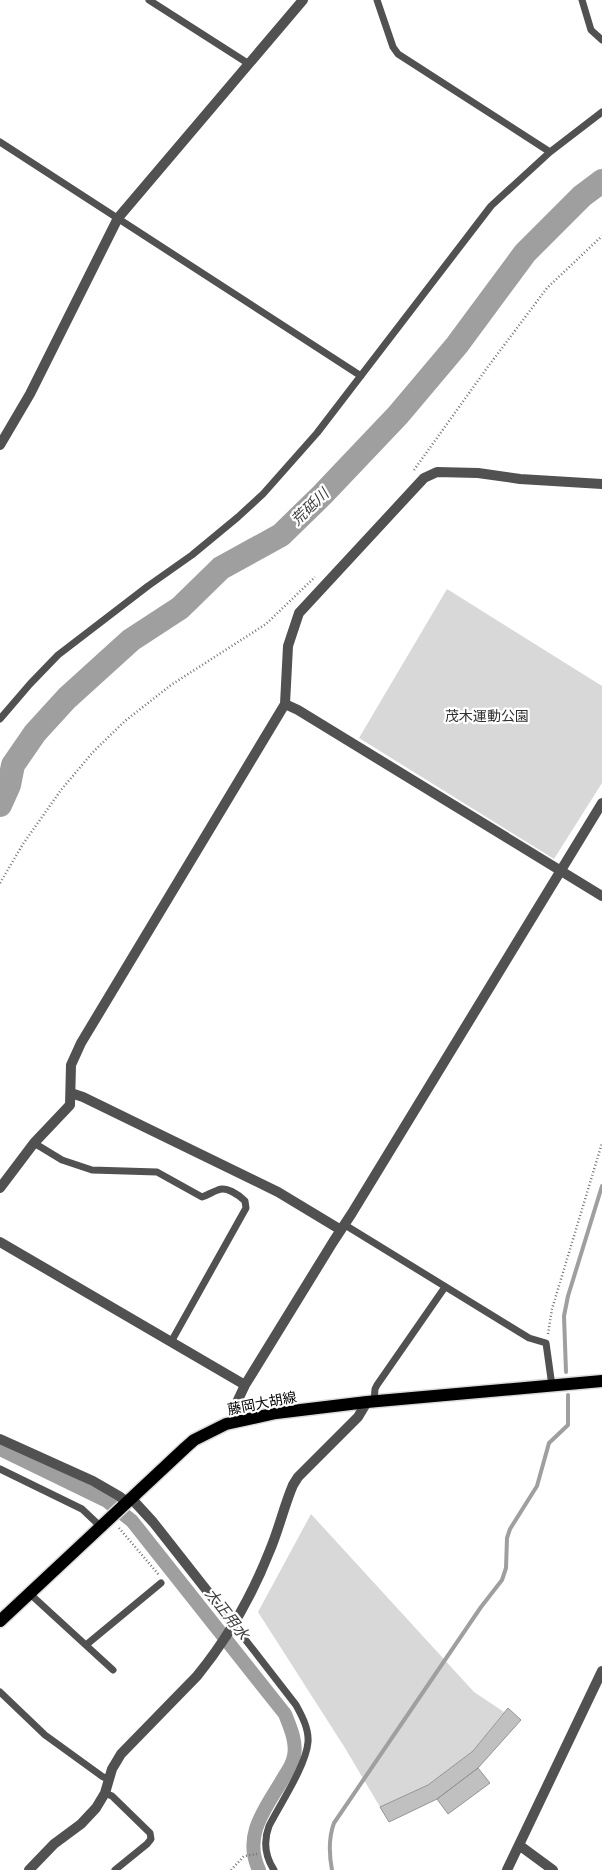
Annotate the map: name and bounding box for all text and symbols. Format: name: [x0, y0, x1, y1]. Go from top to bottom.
water label: 荒砥川: [288, 484, 333, 528]
park label: 茂木運動公園: [445, 708, 529, 724]
street label: 藤岡大胡線: [226, 1388, 298, 1418]
water label: 大正用水: [202, 1585, 254, 1644]

